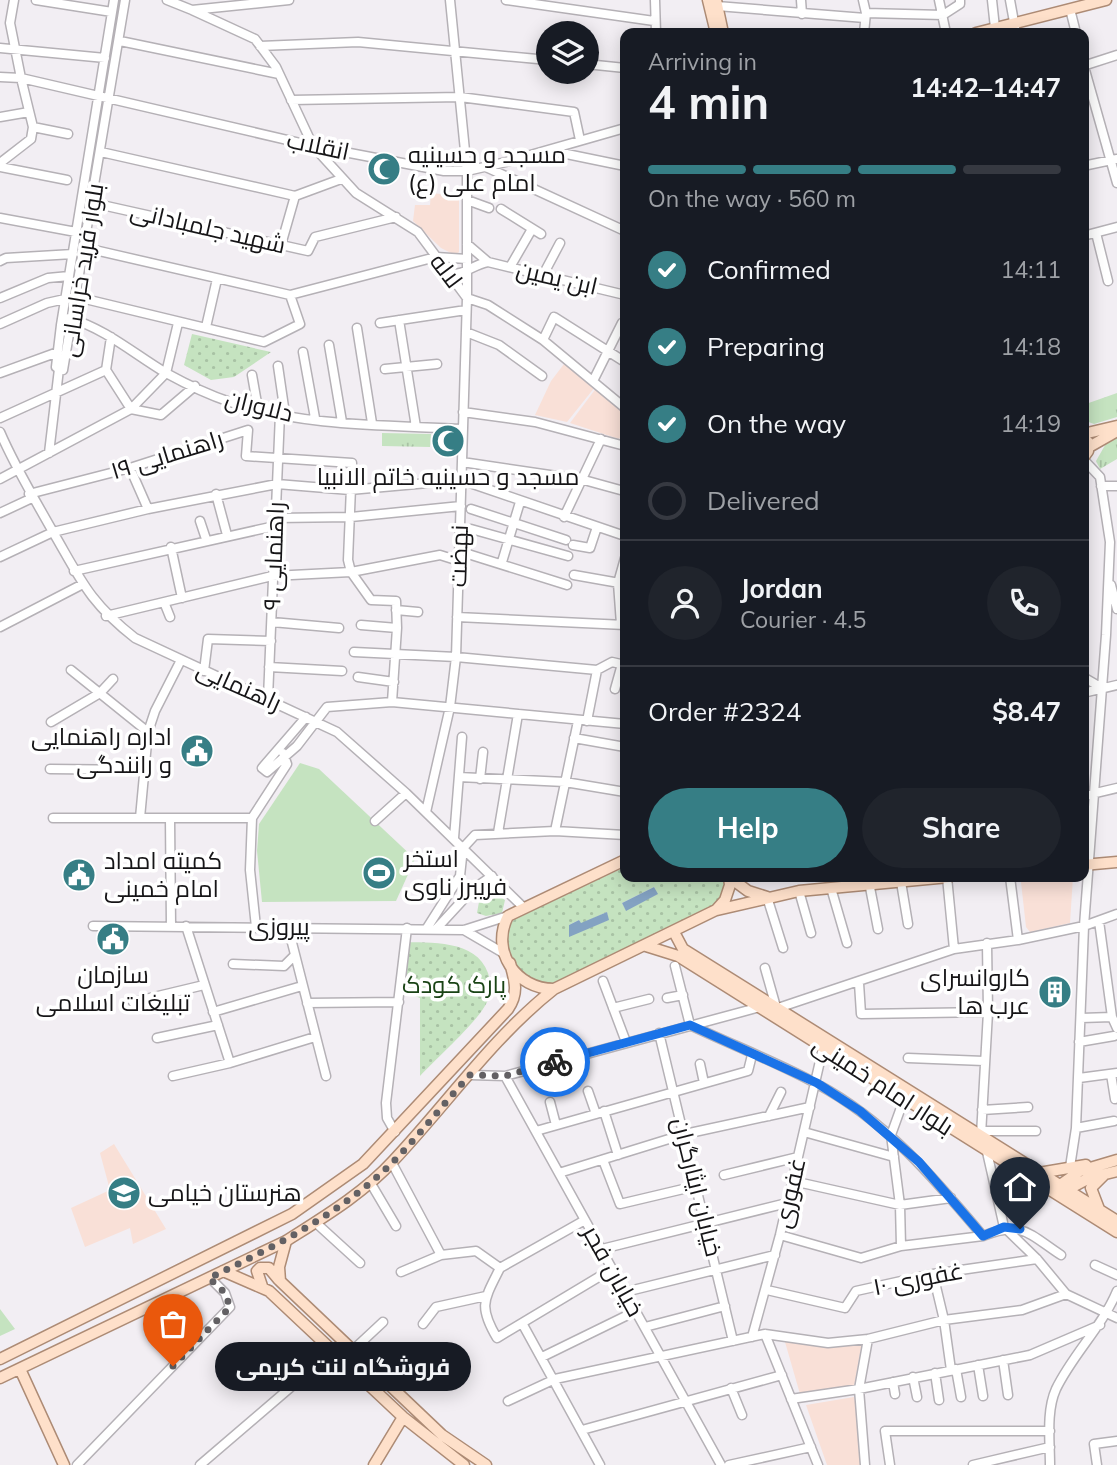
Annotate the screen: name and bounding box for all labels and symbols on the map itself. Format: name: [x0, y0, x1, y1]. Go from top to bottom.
street label: انقلاب: [284, 124, 352, 166]
place label: مسجد و حسینیه امام علی (ع): [408, 139, 566, 199]
mosque icon: مسجد و حسینیه امام علی (ع): [365, 150, 403, 188]
street label: بلوار فرید خراسانی: [52, 181, 110, 359]
street label: شهید جلمبادانی: [128, 195, 289, 259]
street label: لاله: [424, 247, 470, 294]
street label: ابن یمین: [514, 253, 601, 301]
street label: دلاوران: [222, 382, 296, 428]
mosque icon: مسجد و حسینیه خاتم الانبیا: [429, 422, 467, 460]
street label: راهنمایی ۱۹: [107, 423, 227, 485]
place label: مسجد و حسینیه خاتم الانبیا: [317, 461, 579, 493]
street label: راهنمایی ۹: [256, 501, 290, 611]
street label: نهضت: [442, 524, 474, 588]
street label: راهنمایی: [192, 653, 287, 717]
place label: اداره راهنمایی و رانندگی: [31, 721, 172, 779]
public building icon: اداره راهنمایی و رانندگی: [178, 732, 216, 770]
place label: استخر فریبرز ناوی: [402, 843, 507, 901]
place label: کمیته امداد امام خمینی: [104, 845, 222, 905]
sports icon: استخر فریبرز ناوی: [360, 854, 398, 892]
public building icon: کمیته امداد امام خمینی: [60, 856, 98, 894]
street label: پیروزی: [248, 911, 310, 943]
public building icon: سازمان تبلیغات اسلامی: [94, 920, 132, 958]
place label: سازمان تبلیغات اسلامی: [36, 959, 191, 1017]
place label: کاروانسرای عرب ها: [920, 962, 1030, 1020]
park label: پارک کودک: [402, 969, 507, 1001]
building icon: کاروانسرای عرب ها: [1036, 973, 1074, 1011]
courier: [520, 1027, 590, 1097]
street label: بلوار امام خمینی: [806, 1029, 960, 1143]
street label: خیابان ایثارگران: [666, 1114, 730, 1259]
street label: غفوری: [766, 1155, 812, 1231]
pin: [990, 1157, 1050, 1229]
school or university icon: هنرستان خیامی: [105, 1174, 143, 1212]
place label: هنرستان خیامی: [148, 1177, 302, 1207]
street label: خیابان فجر: [576, 1218, 651, 1321]
street label: غفوری ۱۰: [870, 1255, 965, 1301]
pin: [143, 1294, 203, 1366]
callout: فروشگاه لنت کریمی: [215, 1342, 471, 1390]

